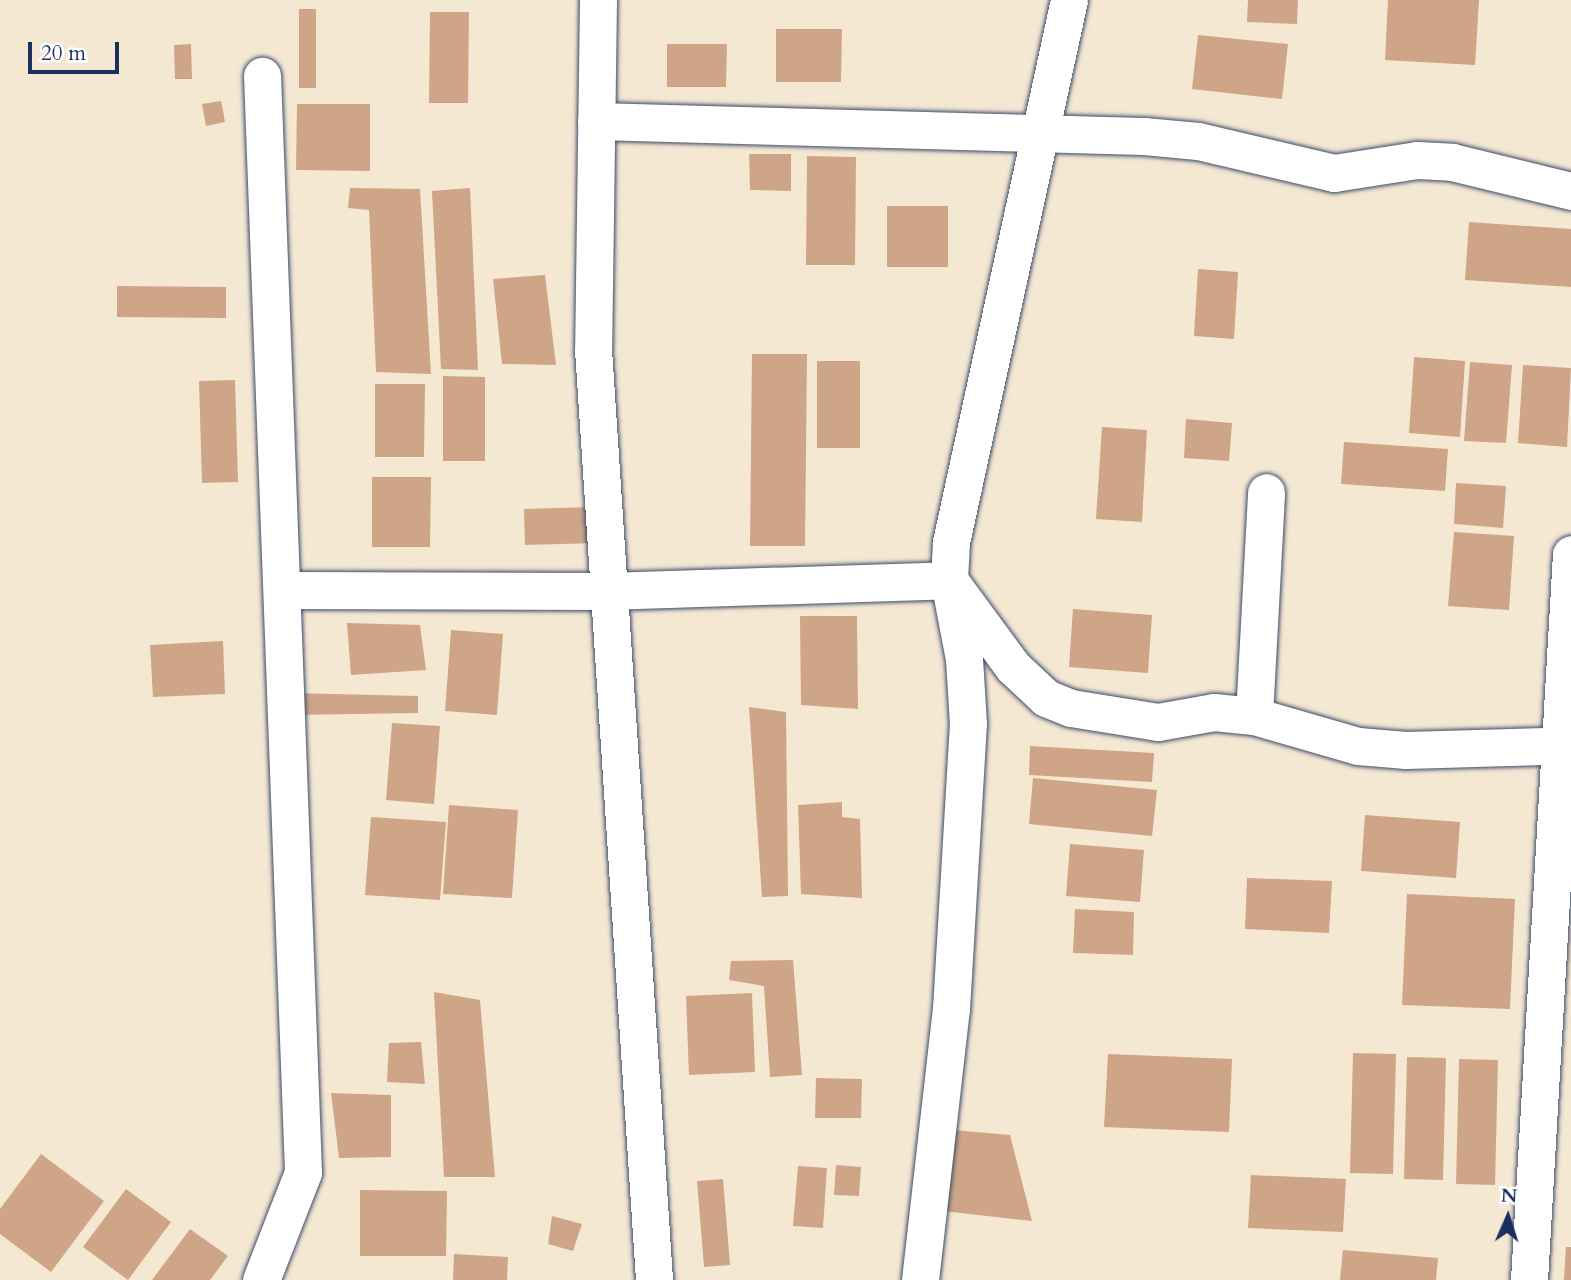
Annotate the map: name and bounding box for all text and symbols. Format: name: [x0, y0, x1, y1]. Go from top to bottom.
scale bar: [32, 28, 122, 72]
text: 20 m: [41, 39, 86, 68]
north arrow: [1473, 1182, 1543, 1252]
text: N: [1500, 1183, 1518, 1209]

